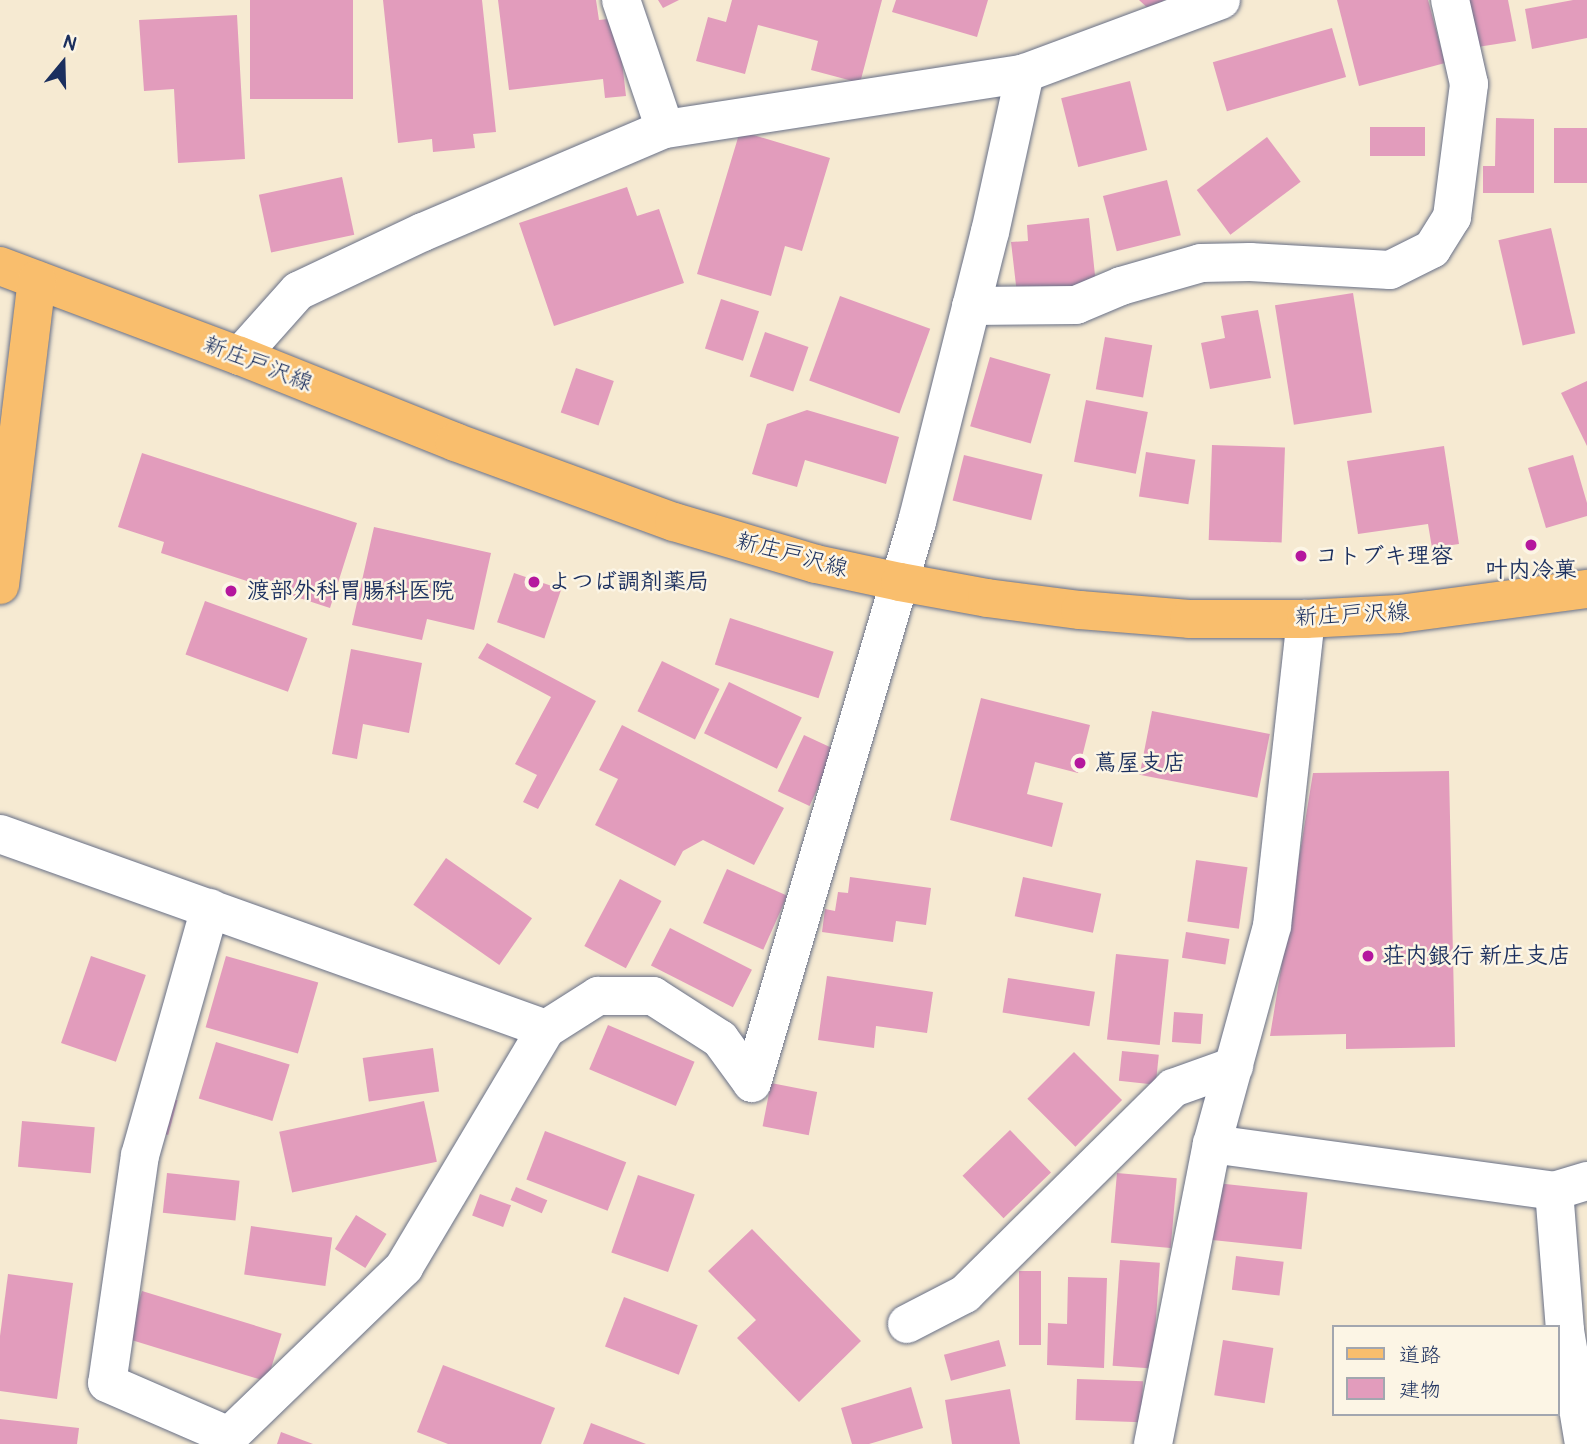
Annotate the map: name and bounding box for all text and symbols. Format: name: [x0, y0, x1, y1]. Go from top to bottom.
north arrow: [28, 28, 98, 98]
text: N: [60, 30, 80, 57]
street label: 新庄戸沢線: [199, 331, 317, 397]
street label: 新庄戸沢線: [733, 527, 851, 583]
marker: 叶内冷菓: [1523, 537, 1539, 553]
place label: コトブキ理容: [1315, 542, 1453, 570]
marker: コトブキ理容: [1293, 548, 1309, 564]
place label: 叶内冷菓: [1485, 556, 1577, 584]
place label: よつば調剤薬局: [548, 568, 709, 596]
marker: よつば調剤薬局: [526, 574, 542, 590]
place label: 渡部外科胃腸科医院: [247, 577, 454, 605]
marker: 渡部外科胃腸科医院: [221, 581, 241, 601]
street label: 新庄戸沢線: [1294, 598, 1410, 632]
place label: 蔦屋支店: [1094, 749, 1186, 777]
marker: 蔦屋支店: [1072, 755, 1088, 771]
place label: 荘内銀行 新庄支店: [1382, 942, 1571, 970]
marker: 荘内銀行 新庄支店: [1360, 948, 1376, 964]
legend: [1332, 1325, 1559, 1416]
text: 道路: [1399, 1342, 1441, 1369]
text: 建物: [1399, 1377, 1441, 1404]

